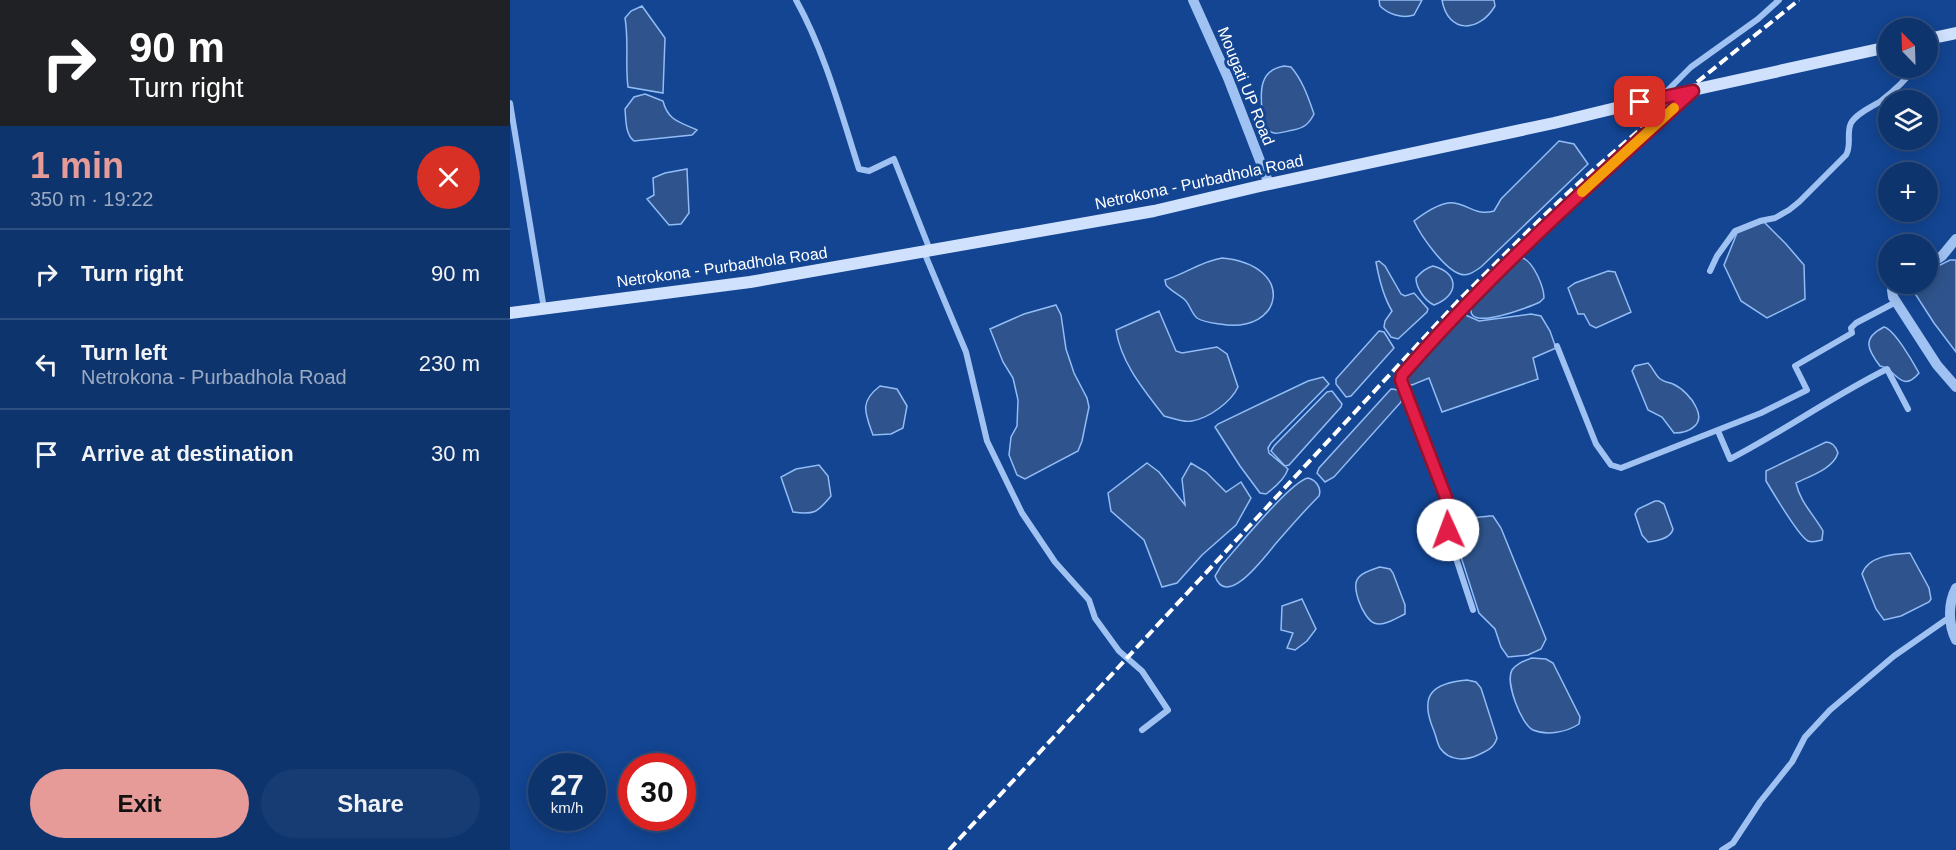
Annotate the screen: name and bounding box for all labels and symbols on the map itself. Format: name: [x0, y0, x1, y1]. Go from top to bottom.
north arrow: [1878, 18, 1938, 78]
street label: Mougati UP Road: [1215, 24, 1277, 148]
pin: [1614, 76, 1665, 127]
street label: Netrokona - Purbadhola Road: [1093, 152, 1305, 212]
street label: Netrokona - Purbadhola Road: [616, 244, 828, 290]
position arrow: [1416, 498, 1480, 562]
speed limit sign: 30: [618, 753, 696, 831]

